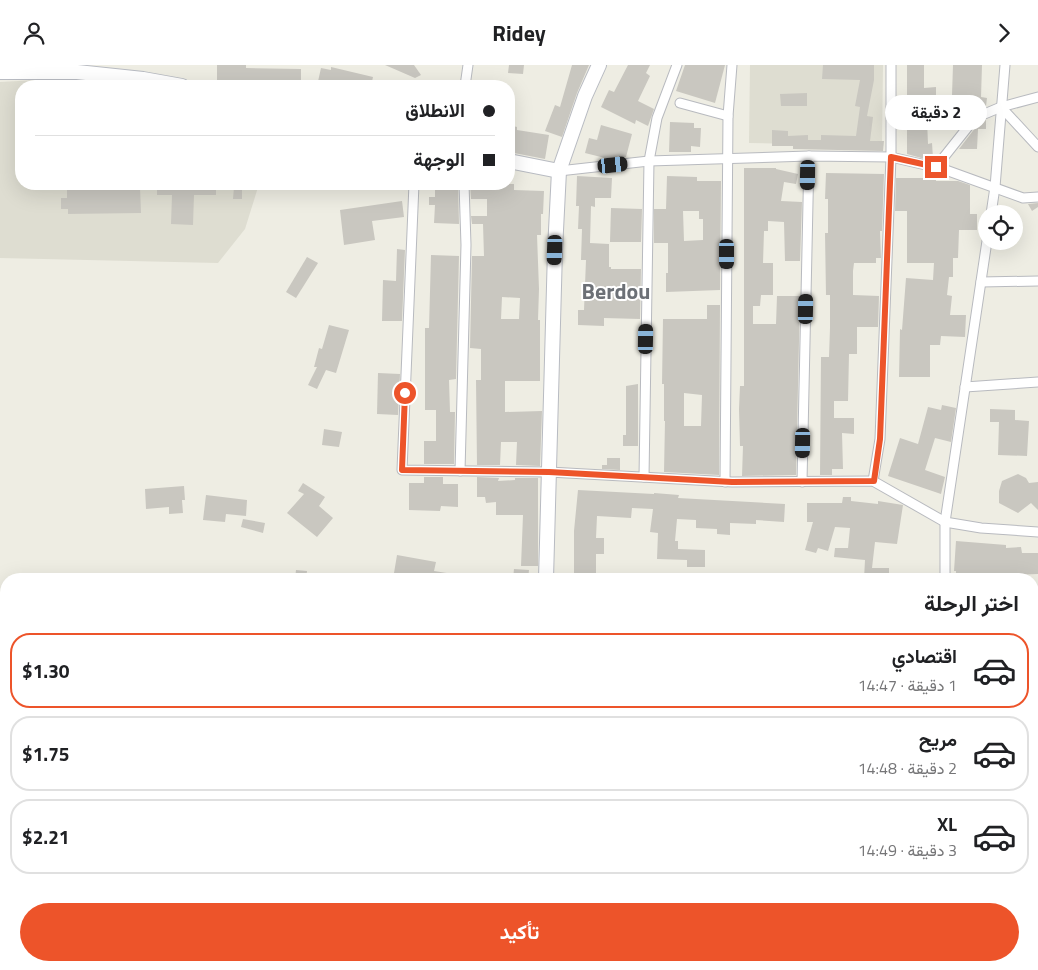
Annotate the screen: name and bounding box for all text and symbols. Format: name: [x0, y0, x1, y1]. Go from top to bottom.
text: Ridey: [492, 16, 546, 50]
icon: person: [20, 19, 48, 47]
icon: forward: [990, 19, 1018, 47]
callout: 2 دقيقة: [885, 94, 987, 129]
text: الانطلاق: [405, 95, 465, 124]
text: 2 دقيقة: [911, 100, 961, 124]
text: الوجهة: [413, 144, 465, 173]
car: [597, 156, 628, 174]
route end: [925, 156, 947, 178]
car: [800, 160, 815, 190]
map controls: [978, 205, 1023, 250]
button: locate: [978, 205, 1023, 250]
car: [546, 235, 563, 265]
car: [719, 239, 734, 269]
district label: Berdou: [582, 274, 650, 308]
car: [798, 294, 813, 324]
car: [638, 324, 653, 354]
route start: [394, 382, 416, 404]
car: [795, 428, 810, 458]
text: اختر الرحلة: [924, 586, 1019, 620]
text: اقتصادي: [892, 641, 957, 670]
icon: car: [972, 648, 1017, 693]
text: $1.30: [22, 656, 69, 685]
text: 1 دقيقة · 14:47: [858, 673, 957, 697]
text: مريح: [919, 724, 957, 753]
icon: car: [972, 731, 1017, 776]
text: $1.75: [22, 739, 69, 768]
text: 2 دقيقة · 14:48: [858, 756, 957, 780]
text: XL: [937, 809, 957, 838]
icon: car: [972, 814, 1017, 859]
text: $2.21: [22, 822, 69, 851]
text: 3 دقيقة · 14:49: [858, 838, 957, 862]
button: تأكيد: [20, 903, 1019, 961]

